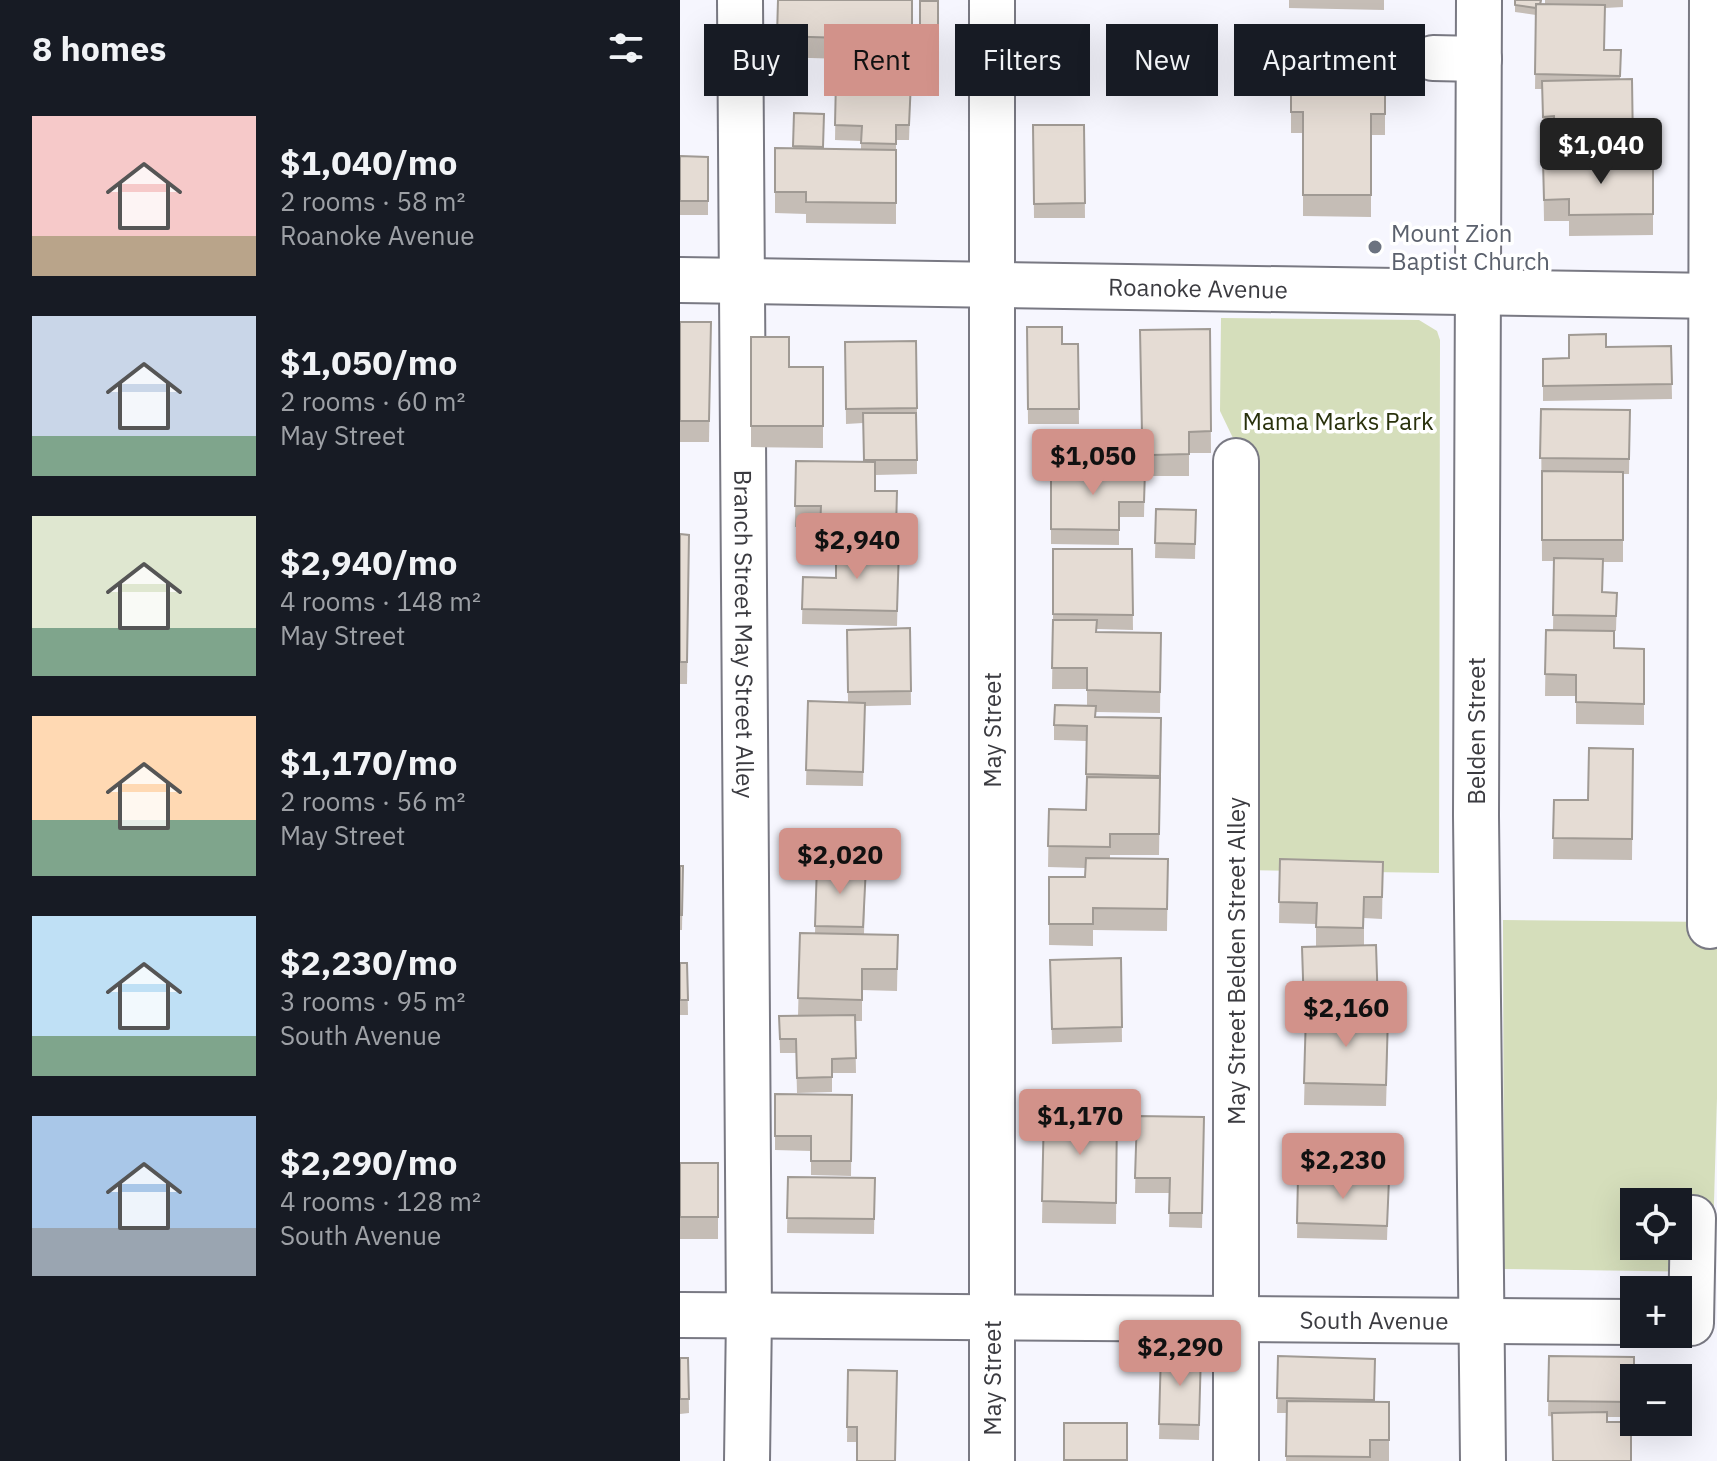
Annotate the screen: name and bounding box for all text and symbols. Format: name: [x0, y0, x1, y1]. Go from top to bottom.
chip: Buy: [704, 24, 808, 96]
chip: Rent: [824, 24, 939, 96]
chip: Filters: [955, 24, 1090, 96]
chip: New: [1106, 24, 1218, 96]
chip: Apartment: [1234, 24, 1425, 96]
text: 8 homes: [32, 26, 167, 70]
icon: filters: [604, 26, 648, 70]
pin: $1,040: [1536, 118, 1666, 186]
text: $1,040: [1558, 127, 1644, 161]
text: $1,040/mo: [280, 140, 457, 184]
icon: home: [96, 148, 192, 244]
text: 2 rooms · 58 m²: [280, 184, 465, 218]
place label: Mount Zion Baptist Church: [1391, 217, 1550, 277]
text: Roanoke Avenue: [280, 218, 475, 252]
marker: Mount Zion Baptist Church: [1366, 238, 1384, 256]
street label: Roanoke Avenue: [1108, 271, 1288, 305]
text: $1,050/mo: [280, 340, 457, 384]
icon: home: [96, 348, 192, 444]
text: 2 rooms · 60 m²: [280, 384, 465, 418]
park label: Mama Marks Park: [1242, 405, 1434, 437]
text: May Street: [280, 418, 405, 452]
pin: $1,050: [1028, 429, 1158, 497]
text: $1,050: [1050, 438, 1136, 472]
street label: Branch Street May Street Alley: [727, 470, 761, 798]
pin: $2,940: [792, 513, 922, 581]
text: $2,940: [814, 522, 900, 556]
text: $2,940/mo: [280, 540, 457, 584]
icon: home: [96, 548, 192, 644]
text: 4 rooms · 148 m²: [280, 584, 481, 618]
text: May Street: [280, 618, 405, 652]
street label: Belden Street: [1460, 657, 1492, 805]
street label: May Street: [976, 672, 1008, 788]
text: $1,170/mo: [280, 740, 457, 784]
icon: home: [96, 748, 192, 844]
text: 2 rooms · 56 m²: [280, 784, 465, 818]
street label: May Street Belden Street Alley: [1220, 797, 1252, 1125]
text: May Street: [280, 818, 405, 852]
pin: $2,020: [775, 828, 905, 896]
text: $2,020: [797, 837, 883, 871]
text: $2,230/mo: [280, 940, 457, 984]
icon: home: [96, 948, 192, 1044]
pin: $2,160: [1281, 981, 1411, 1049]
text: 3 rooms · 95 m²: [280, 984, 465, 1018]
text: $2,160: [1303, 990, 1389, 1024]
text: South Avenue: [280, 1018, 441, 1052]
pin: $1,170: [1015, 1089, 1145, 1157]
text: $1,170: [1037, 1098, 1123, 1132]
pin: $2,230: [1278, 1133, 1408, 1201]
text: $2,290/mo: [280, 1140, 457, 1184]
text: $2,230: [1300, 1142, 1386, 1176]
icon: home: [96, 1148, 192, 1244]
text: 4 rooms · 128 m²: [280, 1184, 481, 1218]
map controls: [1620, 1188, 1692, 1436]
button: locate: [1620, 1188, 1692, 1260]
text: South Avenue: [280, 1218, 441, 1252]
button: +: [1620, 1276, 1692, 1348]
street label: South Avenue: [1299, 1304, 1449, 1337]
street label: May Street: [976, 1320, 1008, 1436]
pin: $2,290: [1115, 1320, 1245, 1388]
text: $2,290: [1137, 1329, 1223, 1363]
button: −: [1620, 1364, 1692, 1436]

